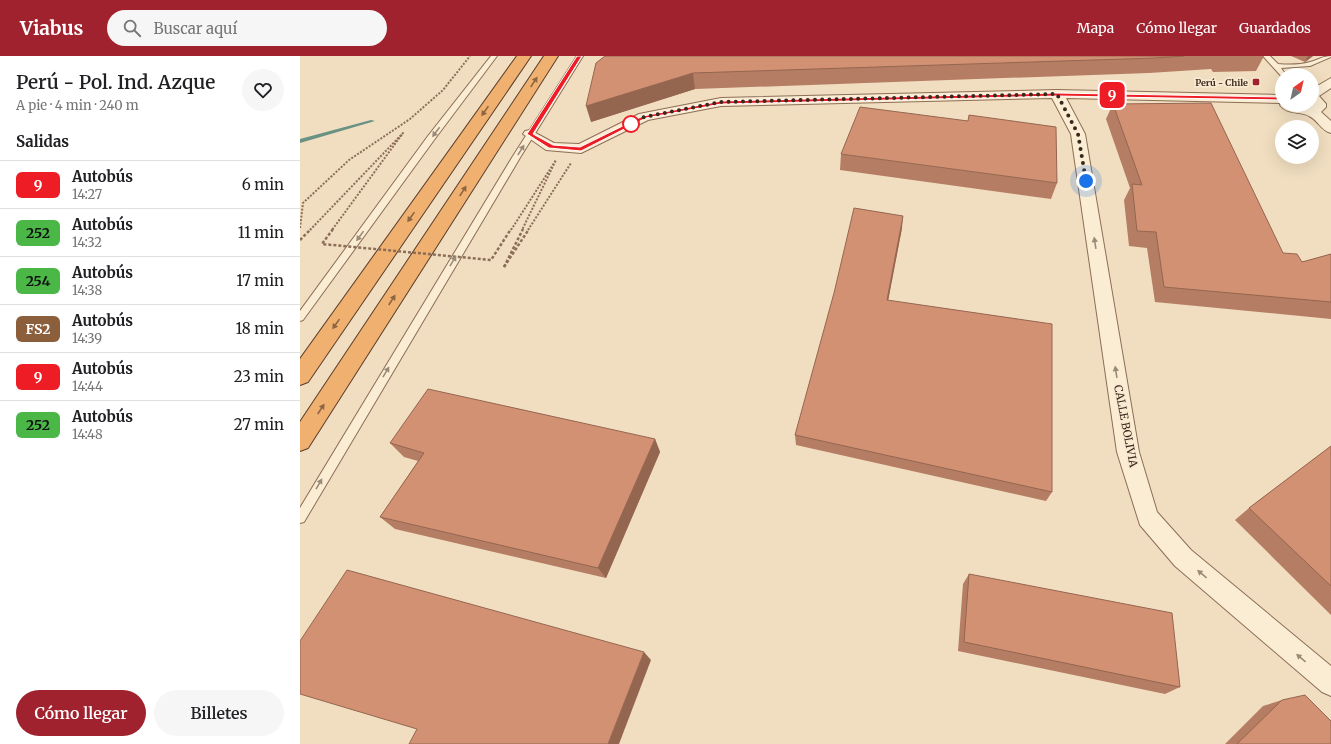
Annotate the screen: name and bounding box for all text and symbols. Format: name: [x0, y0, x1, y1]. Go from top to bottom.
search box: [107, 10, 387, 46]
text: Viabus: [20, 16, 83, 40]
icon: search: [121, 17, 143, 39]
text: Buscar aquí: [153, 19, 237, 38]
text: Mapa: [1077, 19, 1114, 37]
text: Cómo llegar: [1136, 19, 1217, 37]
text: Guardados: [1239, 19, 1311, 37]
north arrow: [1275, 68, 1319, 112]
map controls: [1275, 68, 1319, 164]
button: heart: [242, 69, 284, 111]
text: Perú - Pol. Ind. Azque: [16, 70, 215, 94]
one-way arrow: [530, 77, 538, 87]
place label: Perú - Chile: [1195, 77, 1248, 88]
marker: Perú - Chile: [1251, 77, 1261, 87]
line badge: 9: [1099, 82, 1125, 108]
text: 9: [1108, 86, 1116, 104]
text: A pie · 4 min · 240 m: [16, 97, 139, 114]
one-way arrow: [481, 106, 489, 116]
unlabelled marker: [622, 115, 640, 133]
button: layers: [1275, 120, 1319, 164]
one-way arrow: [432, 126, 441, 137]
text: Salidas: [16, 132, 69, 151]
one-way arrow: [517, 144, 524, 156]
text: Autobús: [72, 167, 133, 186]
your location: [1076, 171, 1096, 191]
text: 6 min: [242, 175, 284, 194]
text: 9: [34, 176, 42, 194]
one-way arrow: [460, 185, 467, 197]
text: 14:27: [72, 186, 102, 203]
one-way arrow: [407, 212, 415, 223]
text: Autobús: [72, 215, 133, 234]
text: 11 min: [238, 223, 284, 242]
text: 252: [26, 224, 50, 242]
one-way arrow: [355, 231, 364, 242]
text: 14:32: [72, 234, 102, 251]
one-way arrow: [1092, 237, 1098, 249]
one-way arrow: [450, 255, 457, 267]
text: Autobús: [72, 263, 133, 282]
text: 17 min: [236, 271, 284, 290]
text: 254: [26, 272, 50, 290]
text: 14:38: [72, 282, 102, 299]
one-way arrow: [389, 294, 396, 305]
text: Autobús: [72, 311, 133, 330]
text: 18 min: [236, 319, 284, 338]
one-way arrow: [332, 319, 340, 329]
text: FS2: [25, 320, 51, 338]
text: 14:39: [72, 330, 102, 347]
text: Autobús: [72, 359, 133, 378]
one-way arrow: [1112, 366, 1118, 378]
text: 23 min: [234, 367, 284, 386]
one-way arrow: [382, 367, 390, 377]
text: 9: [34, 368, 42, 386]
text: 14:44: [72, 378, 103, 395]
street label: CALLE BOLIVIA: [1111, 384, 1141, 469]
one-way arrow: [318, 403, 325, 414]
text: Autobús: [72, 407, 133, 426]
text: 27 min: [234, 415, 284, 434]
text: 252: [26, 416, 50, 434]
text: 14:48: [72, 426, 103, 443]
one-way arrow: [316, 478, 323, 490]
one-way arrow: [1196, 569, 1207, 578]
one-way arrow: [1296, 653, 1307, 662]
button: Cómo llegar: [16, 690, 146, 736]
button: Billetes: [154, 690, 284, 736]

